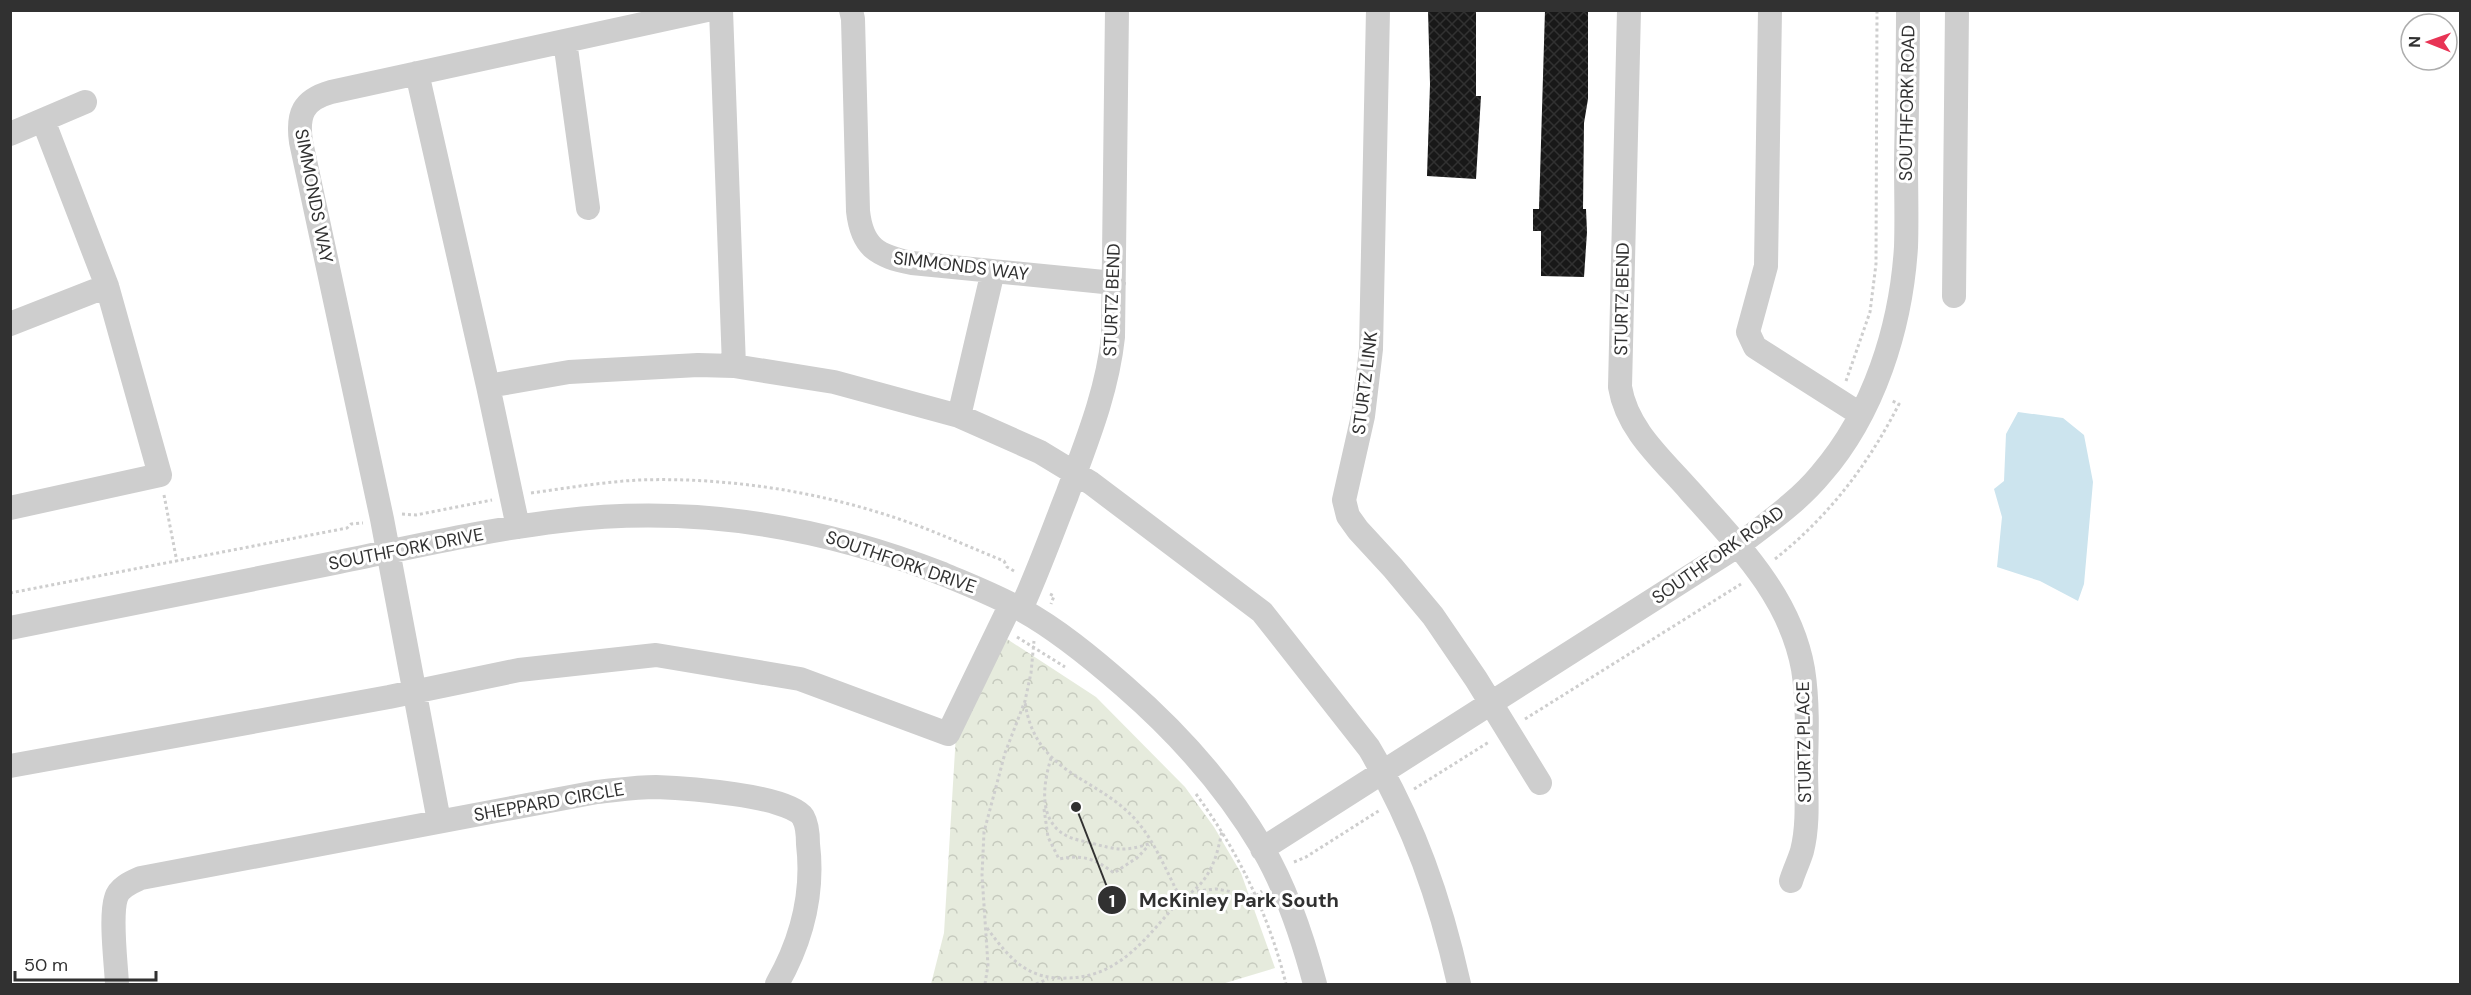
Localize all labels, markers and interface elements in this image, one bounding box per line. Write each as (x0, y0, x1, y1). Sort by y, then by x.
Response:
north arrow (2399, 12, 2459, 72)
street label: SOUTHFORK ROAD (1894, 25, 1920, 181)
text: N (2404, 36, 2425, 48)
street label: SIMMONDS WAY (289, 127, 339, 266)
street label: STURTZ BEND (1609, 242, 1635, 356)
street label: STURTZ BEND (1098, 243, 1126, 357)
street label: SIMMONDS WAY (892, 246, 1031, 286)
street label: STURTZ LINK (1347, 329, 1383, 436)
street label: SOUTHFORK ROAD (1647, 500, 1789, 610)
street label: SOUTHFORK DRIVE (326, 522, 486, 576)
street label: SOUTHFORK DRIVE (823, 525, 979, 599)
street label: STURTZ PLACE (1791, 681, 1817, 803)
street label: SHEPPARD CIRCLE (472, 777, 626, 827)
callout: McKinley Park South (1097, 881, 1351, 919)
text: McKinley Park South (1139, 887, 1339, 913)
text: 1 (1109, 889, 1115, 913)
scale bar (15, 944, 156, 982)
text: 50 m (24, 953, 68, 977)

